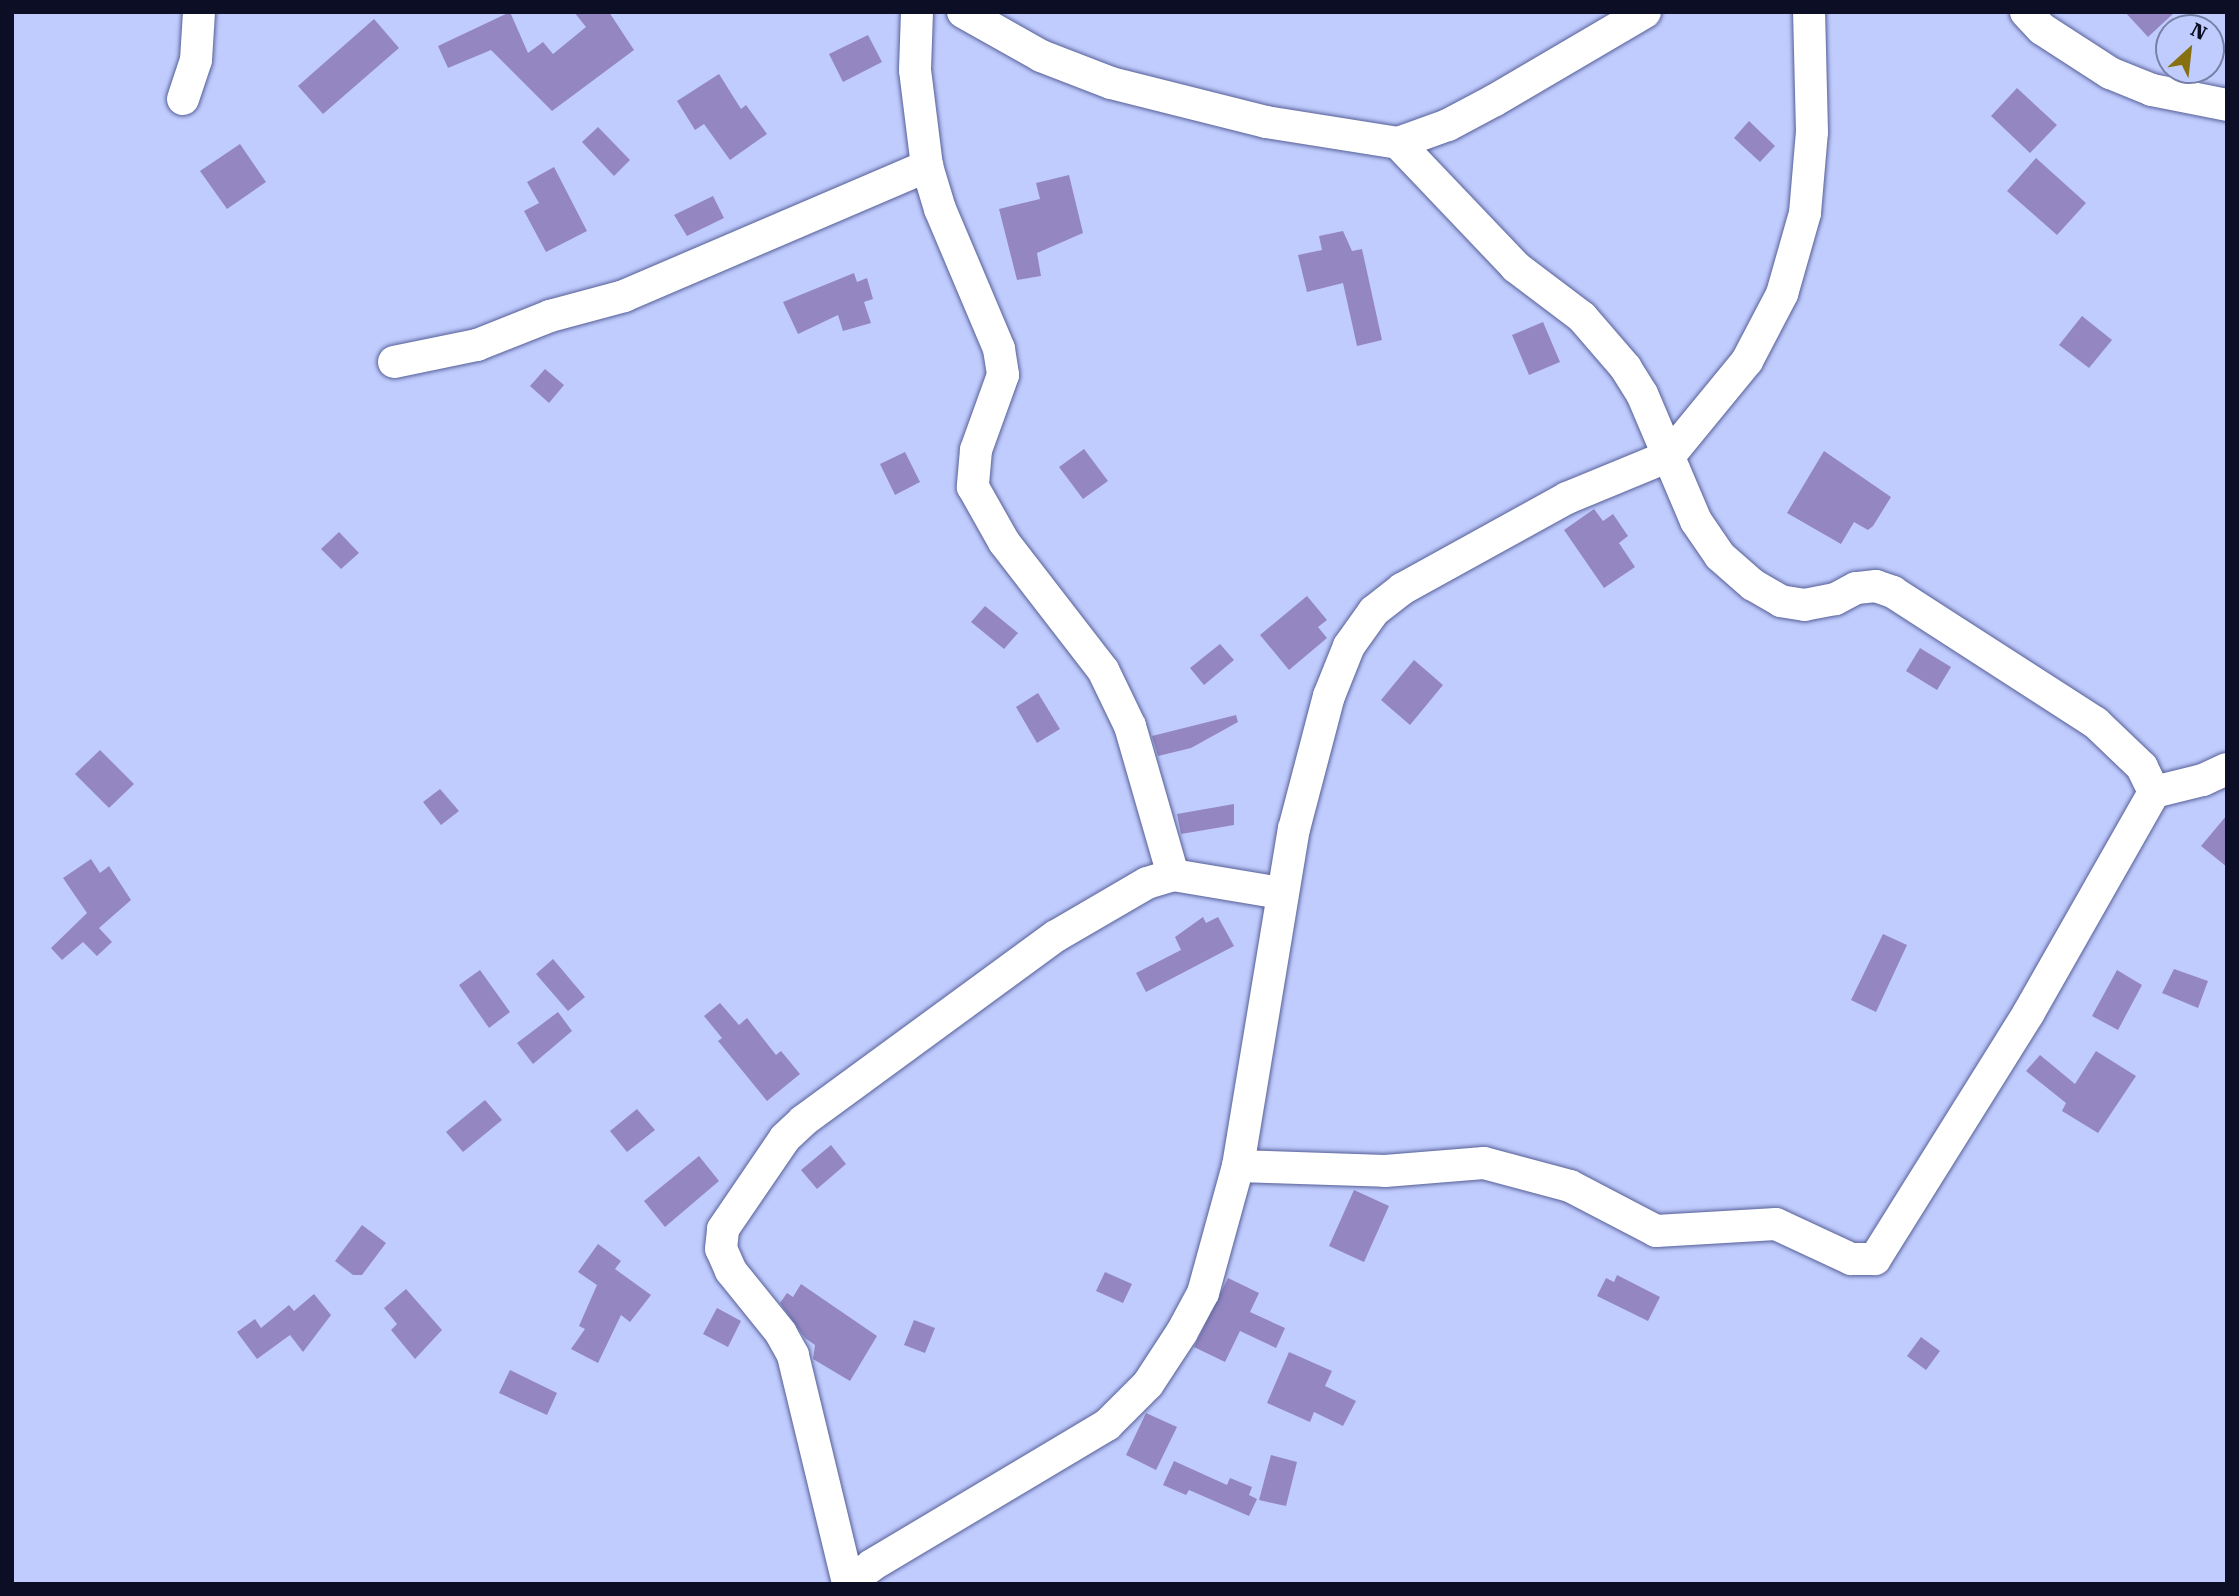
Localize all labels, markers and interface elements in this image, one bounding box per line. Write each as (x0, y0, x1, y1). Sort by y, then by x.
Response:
north arrow (2155, 14, 2225, 84)
text: N (2187, 18, 2211, 45)

